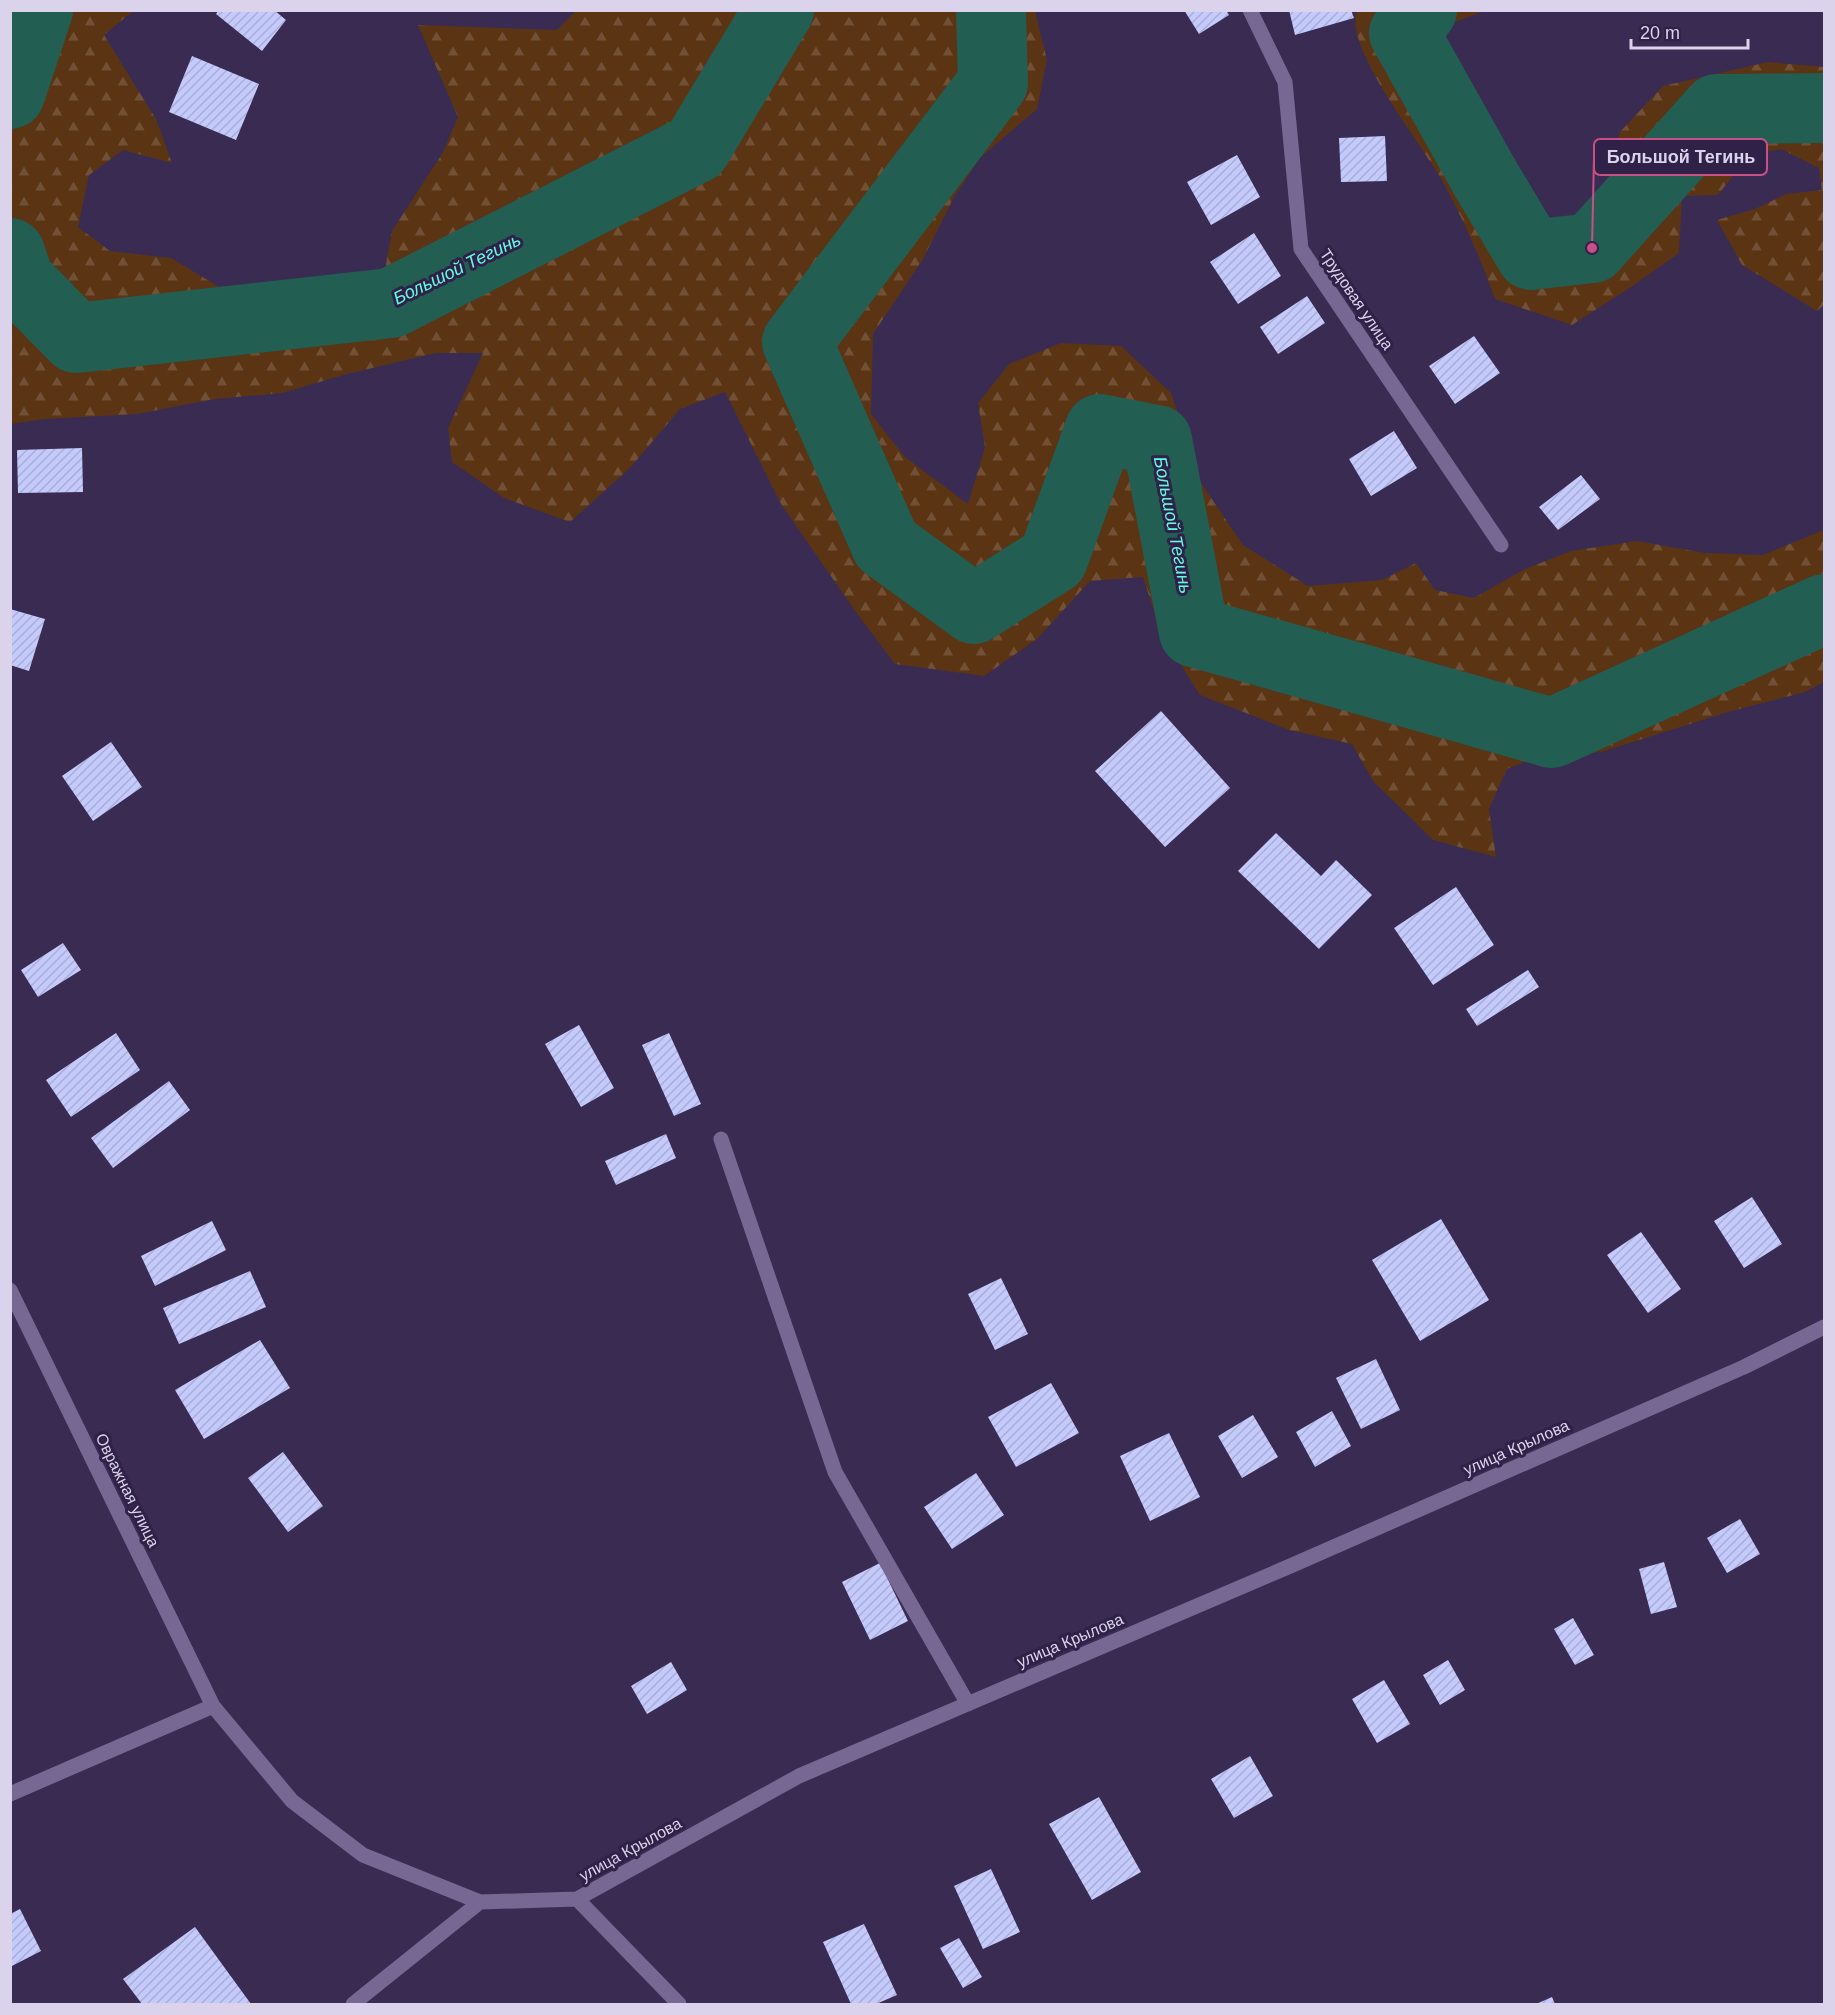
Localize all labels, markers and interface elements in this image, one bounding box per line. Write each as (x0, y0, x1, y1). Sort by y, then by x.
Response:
scale bar (1631, 12, 1748, 50)
text: 20 m (1640, 23, 1680, 43)
callout: Большой Тегинь (1594, 139, 1767, 175)
text: Большой Тегинь (1607, 147, 1755, 167)
water label: Большой Тегинь (390, 229, 524, 309)
street label: Трудовая улица (1317, 246, 1397, 353)
water label: Большой Тегинь (1150, 455, 1196, 595)
street label: улица Крылова (1461, 1417, 1572, 1478)
street label: Овражная улица (93, 1431, 162, 1550)
street label: улица Крылова (1015, 1610, 1126, 1671)
street label: улица Крылова (576, 1814, 684, 1884)

